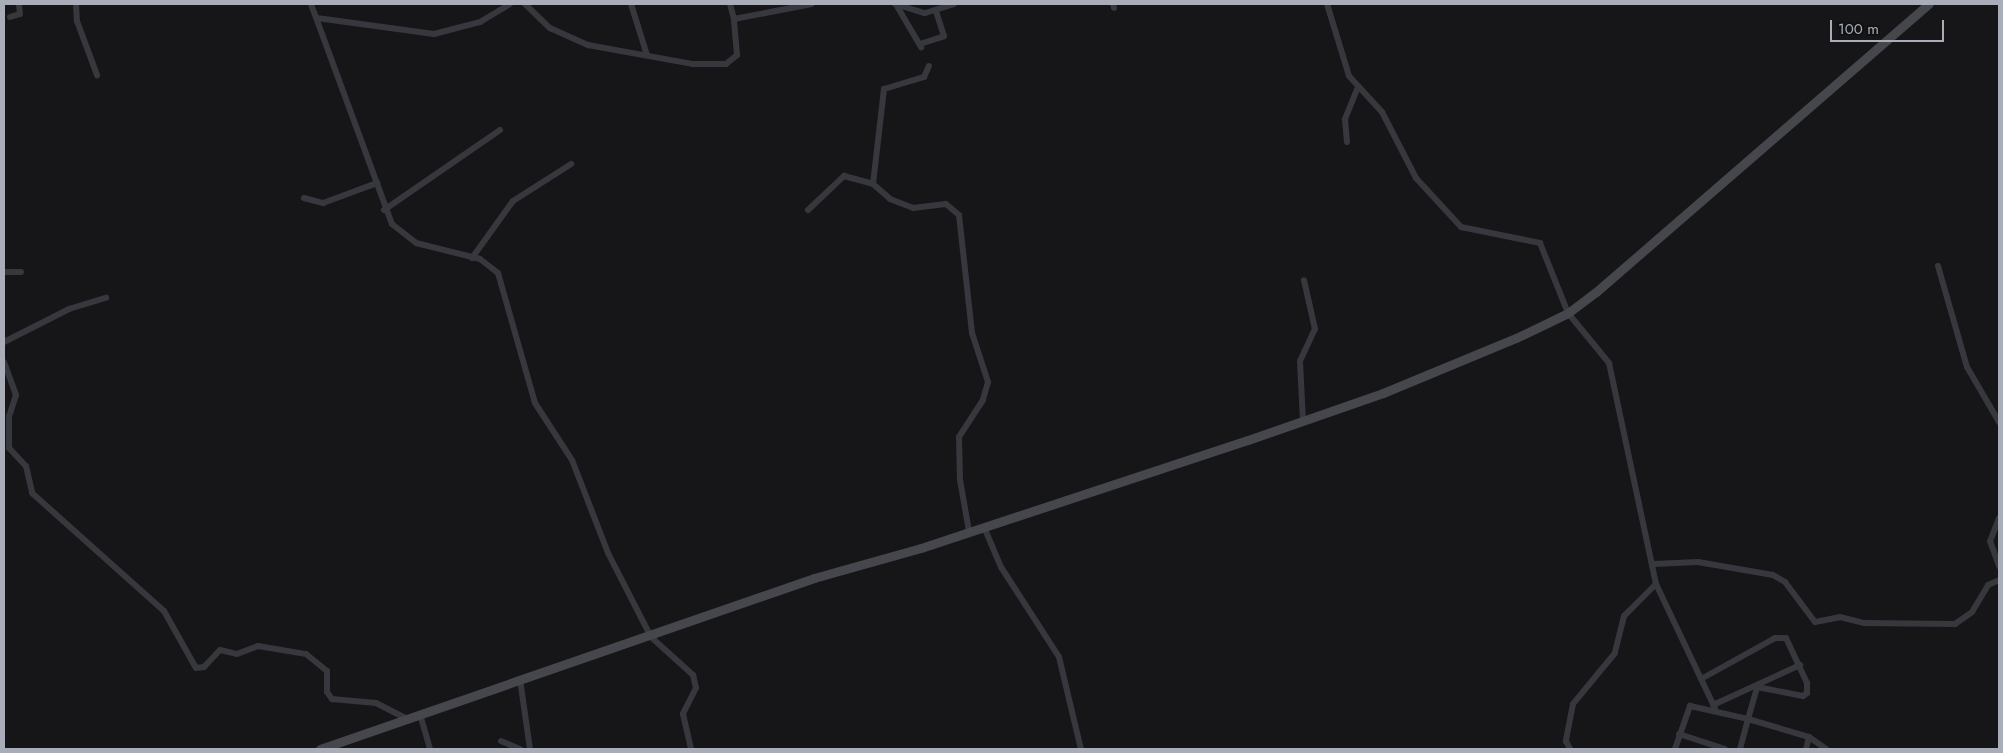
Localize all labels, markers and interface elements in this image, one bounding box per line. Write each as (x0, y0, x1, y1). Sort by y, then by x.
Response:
scale bar (1833, 10, 1947, 42)
text: 100 m (1838, 18, 1879, 40)

